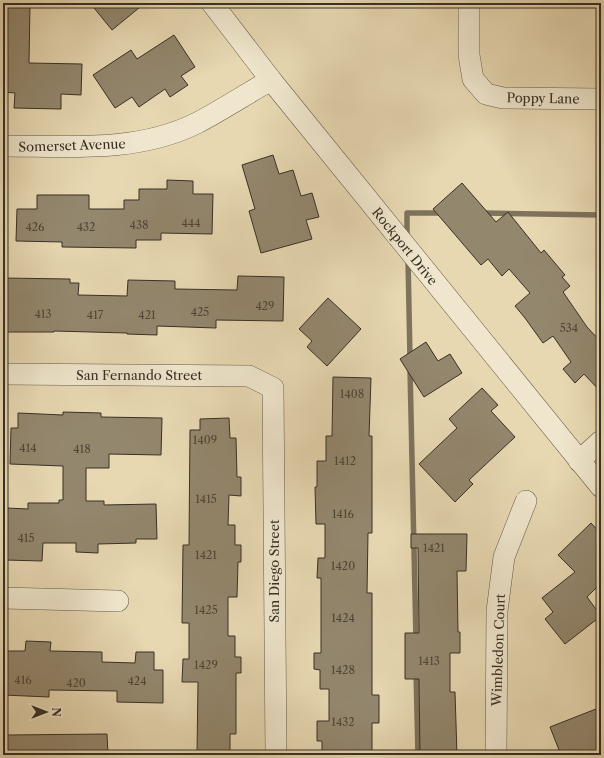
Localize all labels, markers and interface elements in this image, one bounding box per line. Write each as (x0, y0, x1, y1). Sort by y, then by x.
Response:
street label: Poppy Lane (506, 89, 580, 107)
street label: Somerset Avenue (18, 135, 126, 155)
street label: Rockport Drive (369, 204, 441, 288)
house number: 444 (181, 216, 201, 230)
house number: 438 (130, 218, 148, 232)
house number: 426 (25, 220, 45, 234)
house number: 432 (77, 220, 95, 234)
house number: 429 (255, 299, 275, 313)
house number: 425 (191, 305, 209, 319)
house number: 413 (34, 307, 52, 321)
house number: 417 (87, 308, 104, 322)
house number: 421 (138, 308, 156, 322)
house number: 534 (560, 321, 578, 335)
street label: San Fernando Street (76, 367, 202, 383)
house number: 1408 (340, 387, 364, 401)
house number: 1409 (193, 433, 217, 447)
house number: 414 (19, 441, 37, 455)
house number: 418 (73, 442, 91, 456)
house number: 1412 (334, 454, 356, 468)
house number: 1415 (195, 492, 217, 506)
house number: 1416 (332, 507, 355, 521)
street label: San Diego Street (266, 519, 282, 623)
house number: 415 (18, 531, 34, 545)
house number: 1421 (423, 541, 445, 555)
house number: 1421 (195, 548, 217, 562)
house number: 1420 (331, 559, 355, 573)
street label: Wimbledon Court (488, 593, 508, 708)
house number: 1425 (194, 603, 218, 617)
house number: 1424 (331, 611, 355, 625)
house number: 1413 (418, 654, 440, 668)
house number: 1429 (194, 658, 218, 672)
house number: 1428 (331, 663, 355, 677)
house number: 416 (14, 673, 32, 687)
house number: 424 (127, 674, 147, 688)
house number: 420 (66, 676, 86, 690)
north arrow (26, 692, 66, 732)
text: N (49, 707, 63, 717)
house number: 1432 (331, 715, 355, 729)

